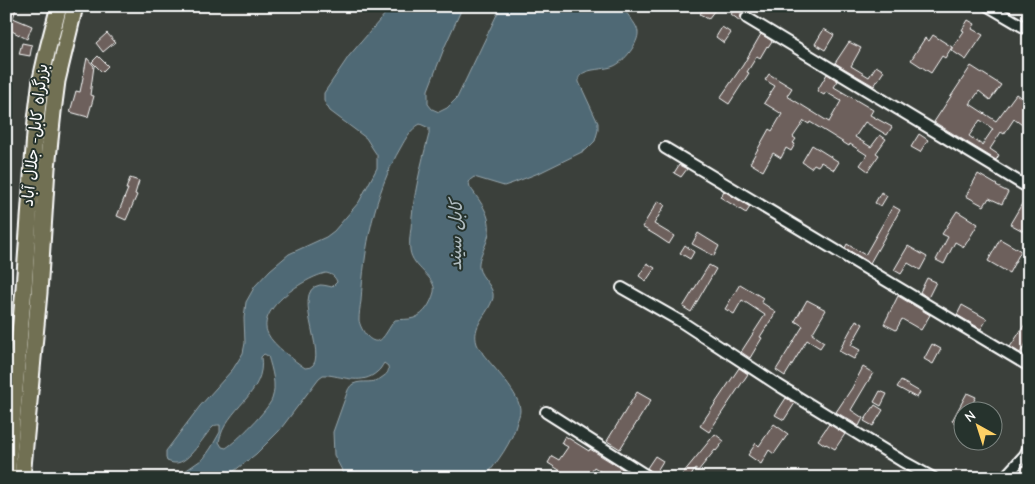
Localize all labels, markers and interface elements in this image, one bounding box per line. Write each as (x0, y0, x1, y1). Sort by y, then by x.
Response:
street label: بزرگراه کابل- جلال آباد (18, 63, 51, 207)
water label: کابل سيند (445, 196, 467, 271)
north arrow (952, 402, 1002, 452)
text: N (961, 407, 979, 426)

